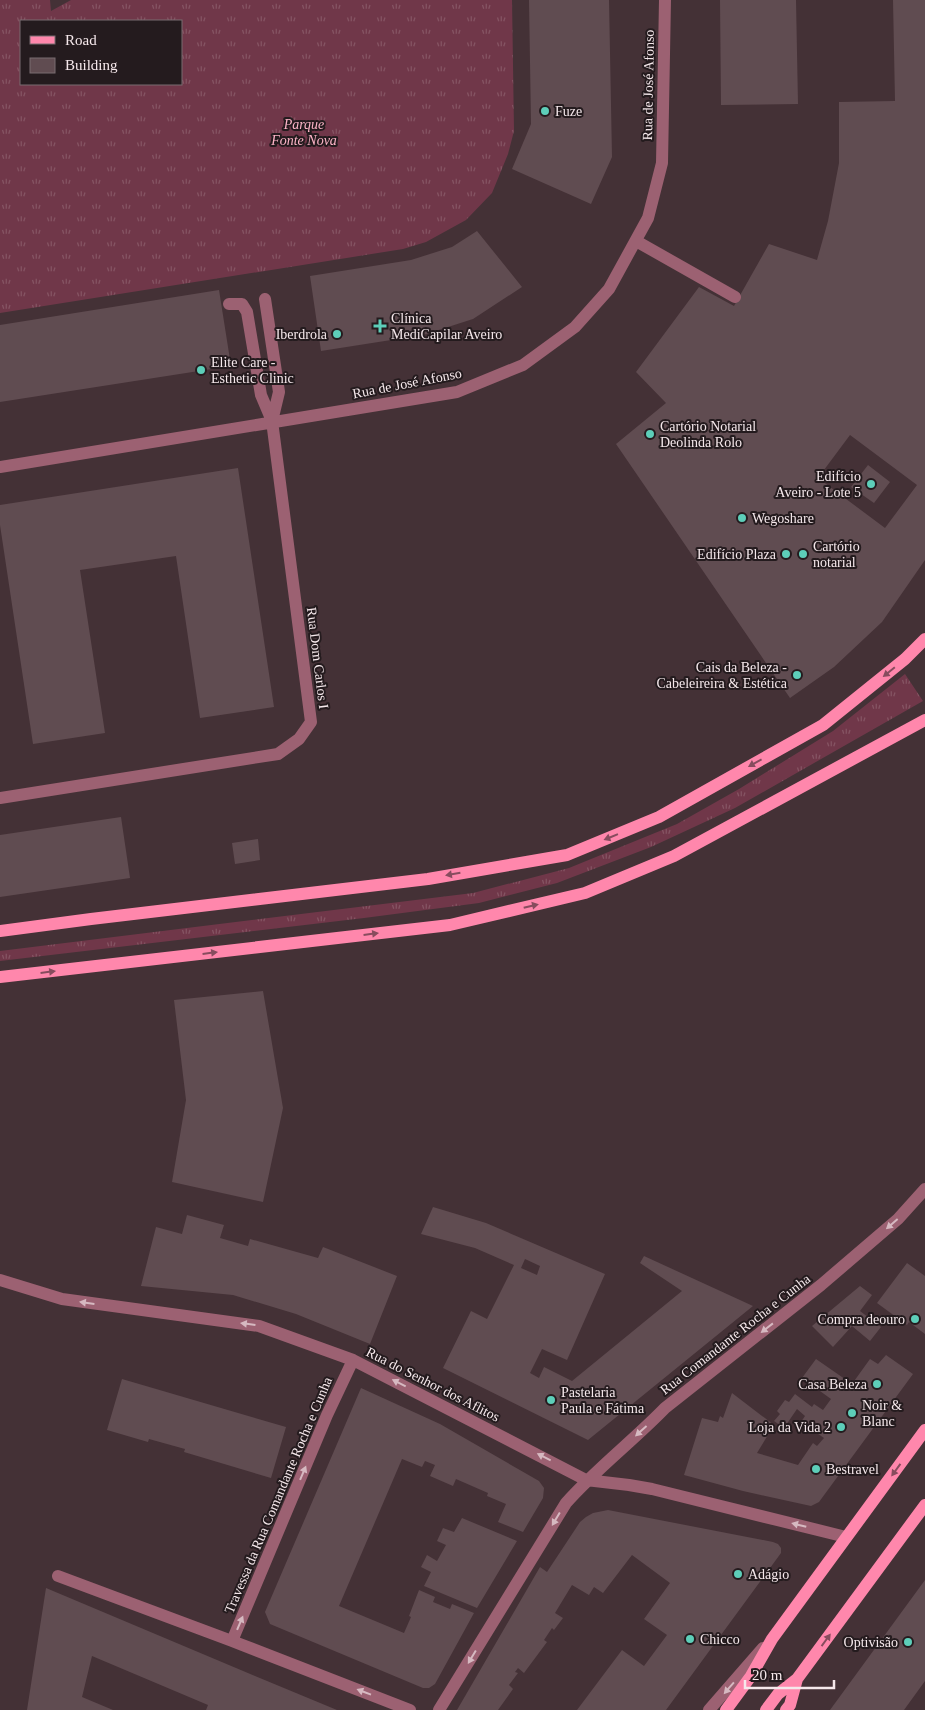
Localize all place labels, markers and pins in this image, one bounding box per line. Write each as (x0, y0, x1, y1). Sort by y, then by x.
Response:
place label: Fuze (555, 104, 582, 119)
marker: Fuze (539, 105, 551, 117)
place label: Clínica MediCapilar Aveiro (391, 311, 502, 342)
marker: Clínica MediCapilar Aveiro (373, 319, 387, 333)
place label: Iberdrola (276, 327, 328, 342)
marker: Iberdrola (331, 328, 343, 340)
place label: Elite Care - Esthetic Clinic (211, 355, 294, 386)
marker: Elite Care - Esthetic Clinic (195, 364, 207, 376)
place label: Cartório Notarial Deolinda Rolo (660, 419, 756, 450)
marker: Cartório Notarial Deolinda Rolo (644, 428, 656, 440)
place label: Edifício Aveiro - Lote 5 (775, 469, 861, 500)
marker: Edifício Aveiro - Lote 5 (865, 478, 877, 490)
place label: Wegoshare (752, 511, 814, 526)
marker: Wegoshare (736, 512, 748, 524)
place label: Cartório notarial (813, 539, 860, 570)
place label: Edifício Plaza (697, 547, 777, 562)
marker: Edifício Plaza (780, 548, 792, 560)
marker: Cartório notarial (797, 548, 809, 560)
place label: Cais da Beleza - Cabeleireira & Estética (656, 660, 788, 691)
marker: Cais da Beleza - Cabeleireira & Estética (791, 669, 803, 681)
place label: Compra deouro (818, 1312, 905, 1327)
marker: Compra deouro (909, 1313, 921, 1325)
place label: Casa Beleza (798, 1377, 868, 1392)
marker: Casa Beleza (871, 1378, 883, 1390)
place label: Pastelaria Paula e Fátima (561, 1385, 645, 1416)
marker: Pastelaria Paula e Fátima (545, 1394, 557, 1406)
place label: Noir & Blanc (862, 1398, 902, 1429)
marker: Noir & Blanc (846, 1407, 858, 1419)
place label: Loja da Vida 2 (749, 1420, 831, 1435)
marker: Loja da Vida 2 (835, 1421, 847, 1433)
place label: Bestravel (826, 1462, 879, 1477)
marker: Bestravel (810, 1463, 822, 1475)
place label: Adágio (748, 1567, 789, 1582)
marker: Adágio (732, 1568, 744, 1580)
place label: Chicco (700, 1632, 740, 1647)
marker: Chicco (684, 1633, 696, 1645)
place label: Optivisão (844, 1635, 898, 1650)
marker: Optivisão (902, 1636, 914, 1648)

